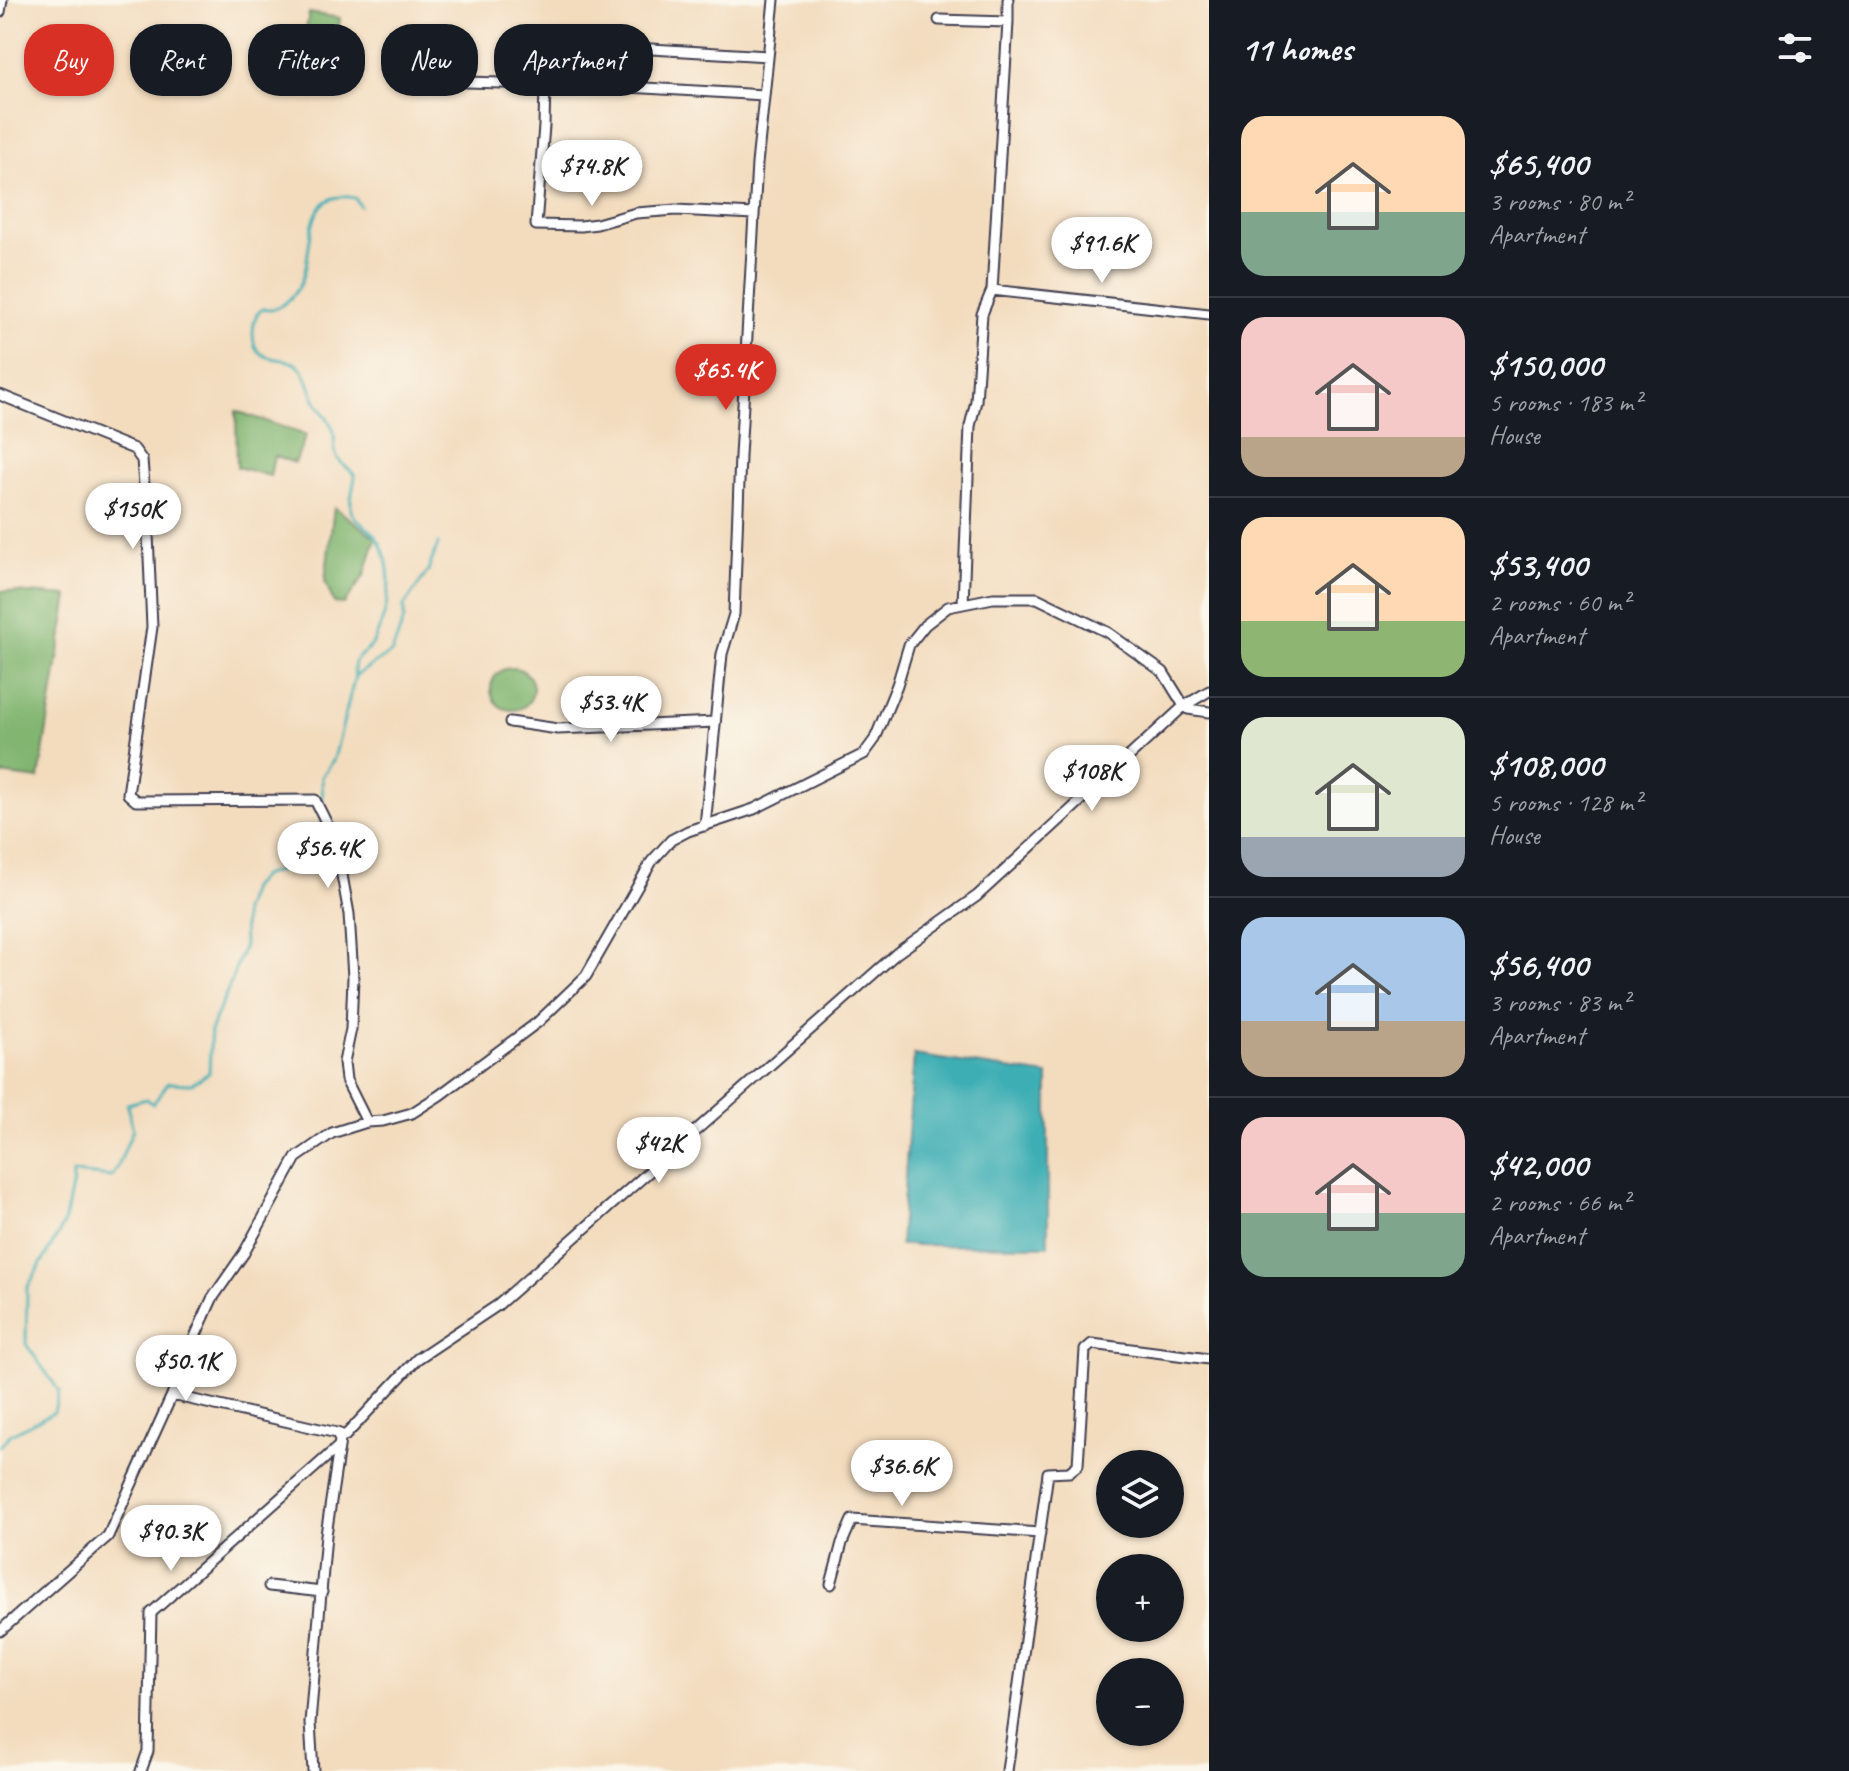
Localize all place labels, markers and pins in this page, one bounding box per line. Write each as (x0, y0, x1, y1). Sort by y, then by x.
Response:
pin: $74.8K (527, 140, 657, 208)
pin: $91.6K (1037, 217, 1167, 285)
pin: $65.4K (661, 344, 791, 412)
pin: $150K (77, 483, 189, 551)
pin: $53.4K (546, 676, 676, 744)
pin: $108K (1036, 745, 1148, 813)
pin: $56.4K (263, 822, 393, 890)
pin: $42K (612, 1117, 706, 1185)
pin: $50.1K (121, 1335, 251, 1403)
pin: $36.6K (837, 1440, 967, 1508)
pin: $90.3K (106, 1505, 236, 1573)

